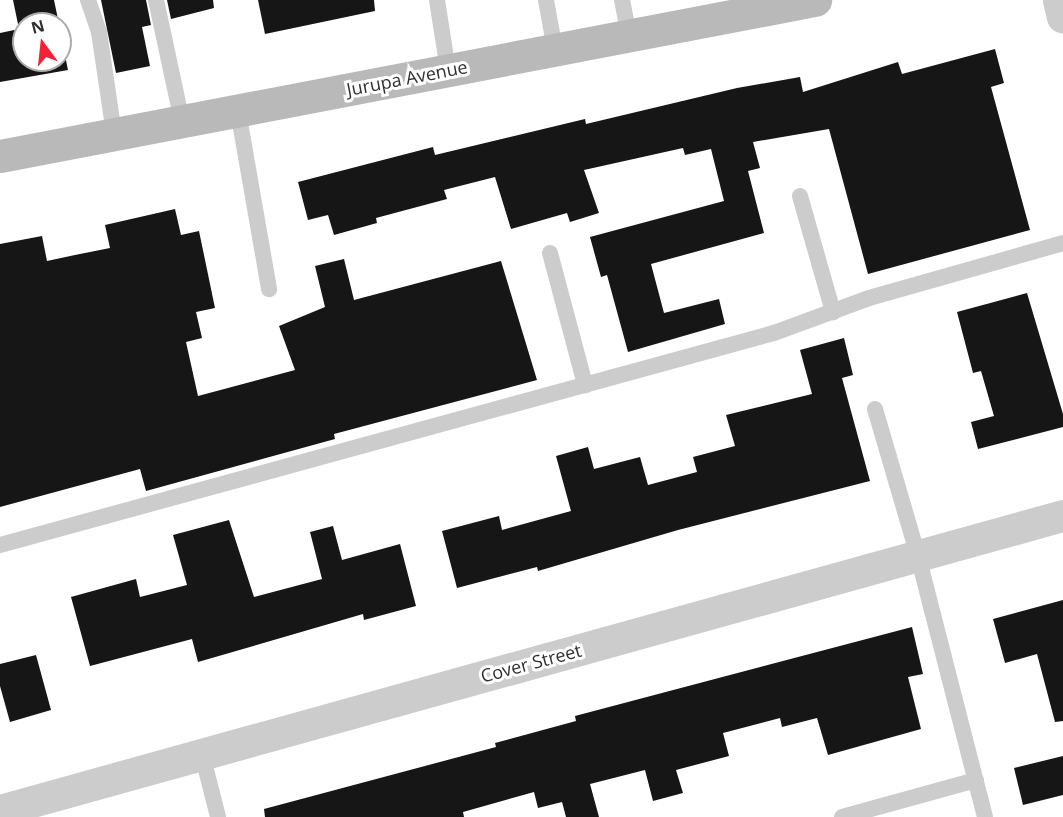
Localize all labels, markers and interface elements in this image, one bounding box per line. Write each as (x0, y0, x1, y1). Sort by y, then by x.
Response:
north arrow (12, 12, 72, 72)
text: N (29, 14, 47, 39)
street label: Jurupa Avenue (345, 56, 469, 100)
street label: Cover Street (478, 639, 584, 687)

